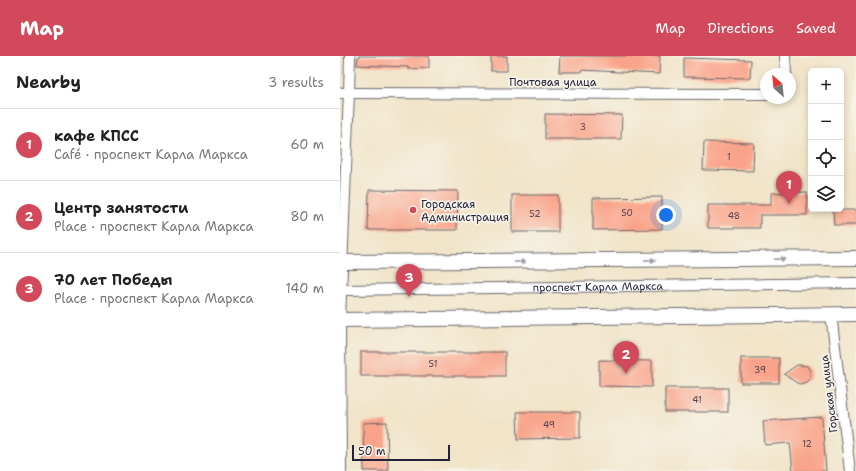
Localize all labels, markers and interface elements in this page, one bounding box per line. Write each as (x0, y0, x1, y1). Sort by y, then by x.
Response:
text: Map (20, 16, 64, 41)
text: Map (656, 19, 686, 37)
text: Directions (708, 19, 774, 37)
text: Saved (796, 19, 836, 37)
north arrow (760, 68, 796, 104)
map controls (808, 68, 844, 212)
button: + (808, 68, 844, 104)
text: Nearby (16, 71, 81, 93)
text: 3 results (268, 74, 324, 91)
street label: Почтовая улица (509, 75, 597, 90)
button: − (808, 104, 844, 140)
house number: 3 (580, 121, 586, 133)
text: кафе КПСС (54, 126, 139, 146)
text: 1 (26, 136, 32, 153)
text: 60 m (291, 136, 324, 153)
button: locate (808, 140, 844, 176)
text: Café · проспект Карла Маркса (54, 146, 248, 163)
house number: 1 (727, 151, 731, 163)
pin: 1 (776, 171, 802, 204)
button: layers (808, 176, 844, 212)
place label: Городская Администрация (421, 197, 509, 225)
text: Центр занятости (54, 198, 189, 218)
marker: Городская Администрация (408, 205, 418, 215)
your location (656, 205, 676, 225)
house number: 50 (621, 207, 633, 219)
text: 2 (24, 208, 34, 225)
text: 80 m (290, 208, 324, 225)
house number: 52 (529, 208, 541, 220)
house number: 48 (728, 210, 740, 222)
text: Place · проспект Карла Маркса (54, 218, 254, 235)
one-way arrow (774, 256, 787, 262)
one-way arrow (644, 257, 657, 263)
one-way arrow (514, 258, 526, 265)
pin: 3 (396, 264, 422, 297)
text: 70 лет Победы (54, 270, 172, 290)
street label: проспект Карла Маркса (533, 278, 663, 295)
text: 3 (24, 280, 34, 297)
text: 140 m (285, 280, 324, 297)
text: Place · проспект Карла Маркса (54, 290, 254, 307)
pin: 2 (613, 341, 639, 374)
street label: Горская улица (817, 354, 841, 434)
house number: 51 (429, 358, 437, 370)
house number: 39 (754, 364, 766, 376)
house number: 41 (692, 394, 702, 406)
house number: 49 (543, 419, 555, 431)
house number: 12 (802, 438, 812, 450)
scale bar (352, 443, 450, 462)
text: 50 m (358, 444, 386, 459)

